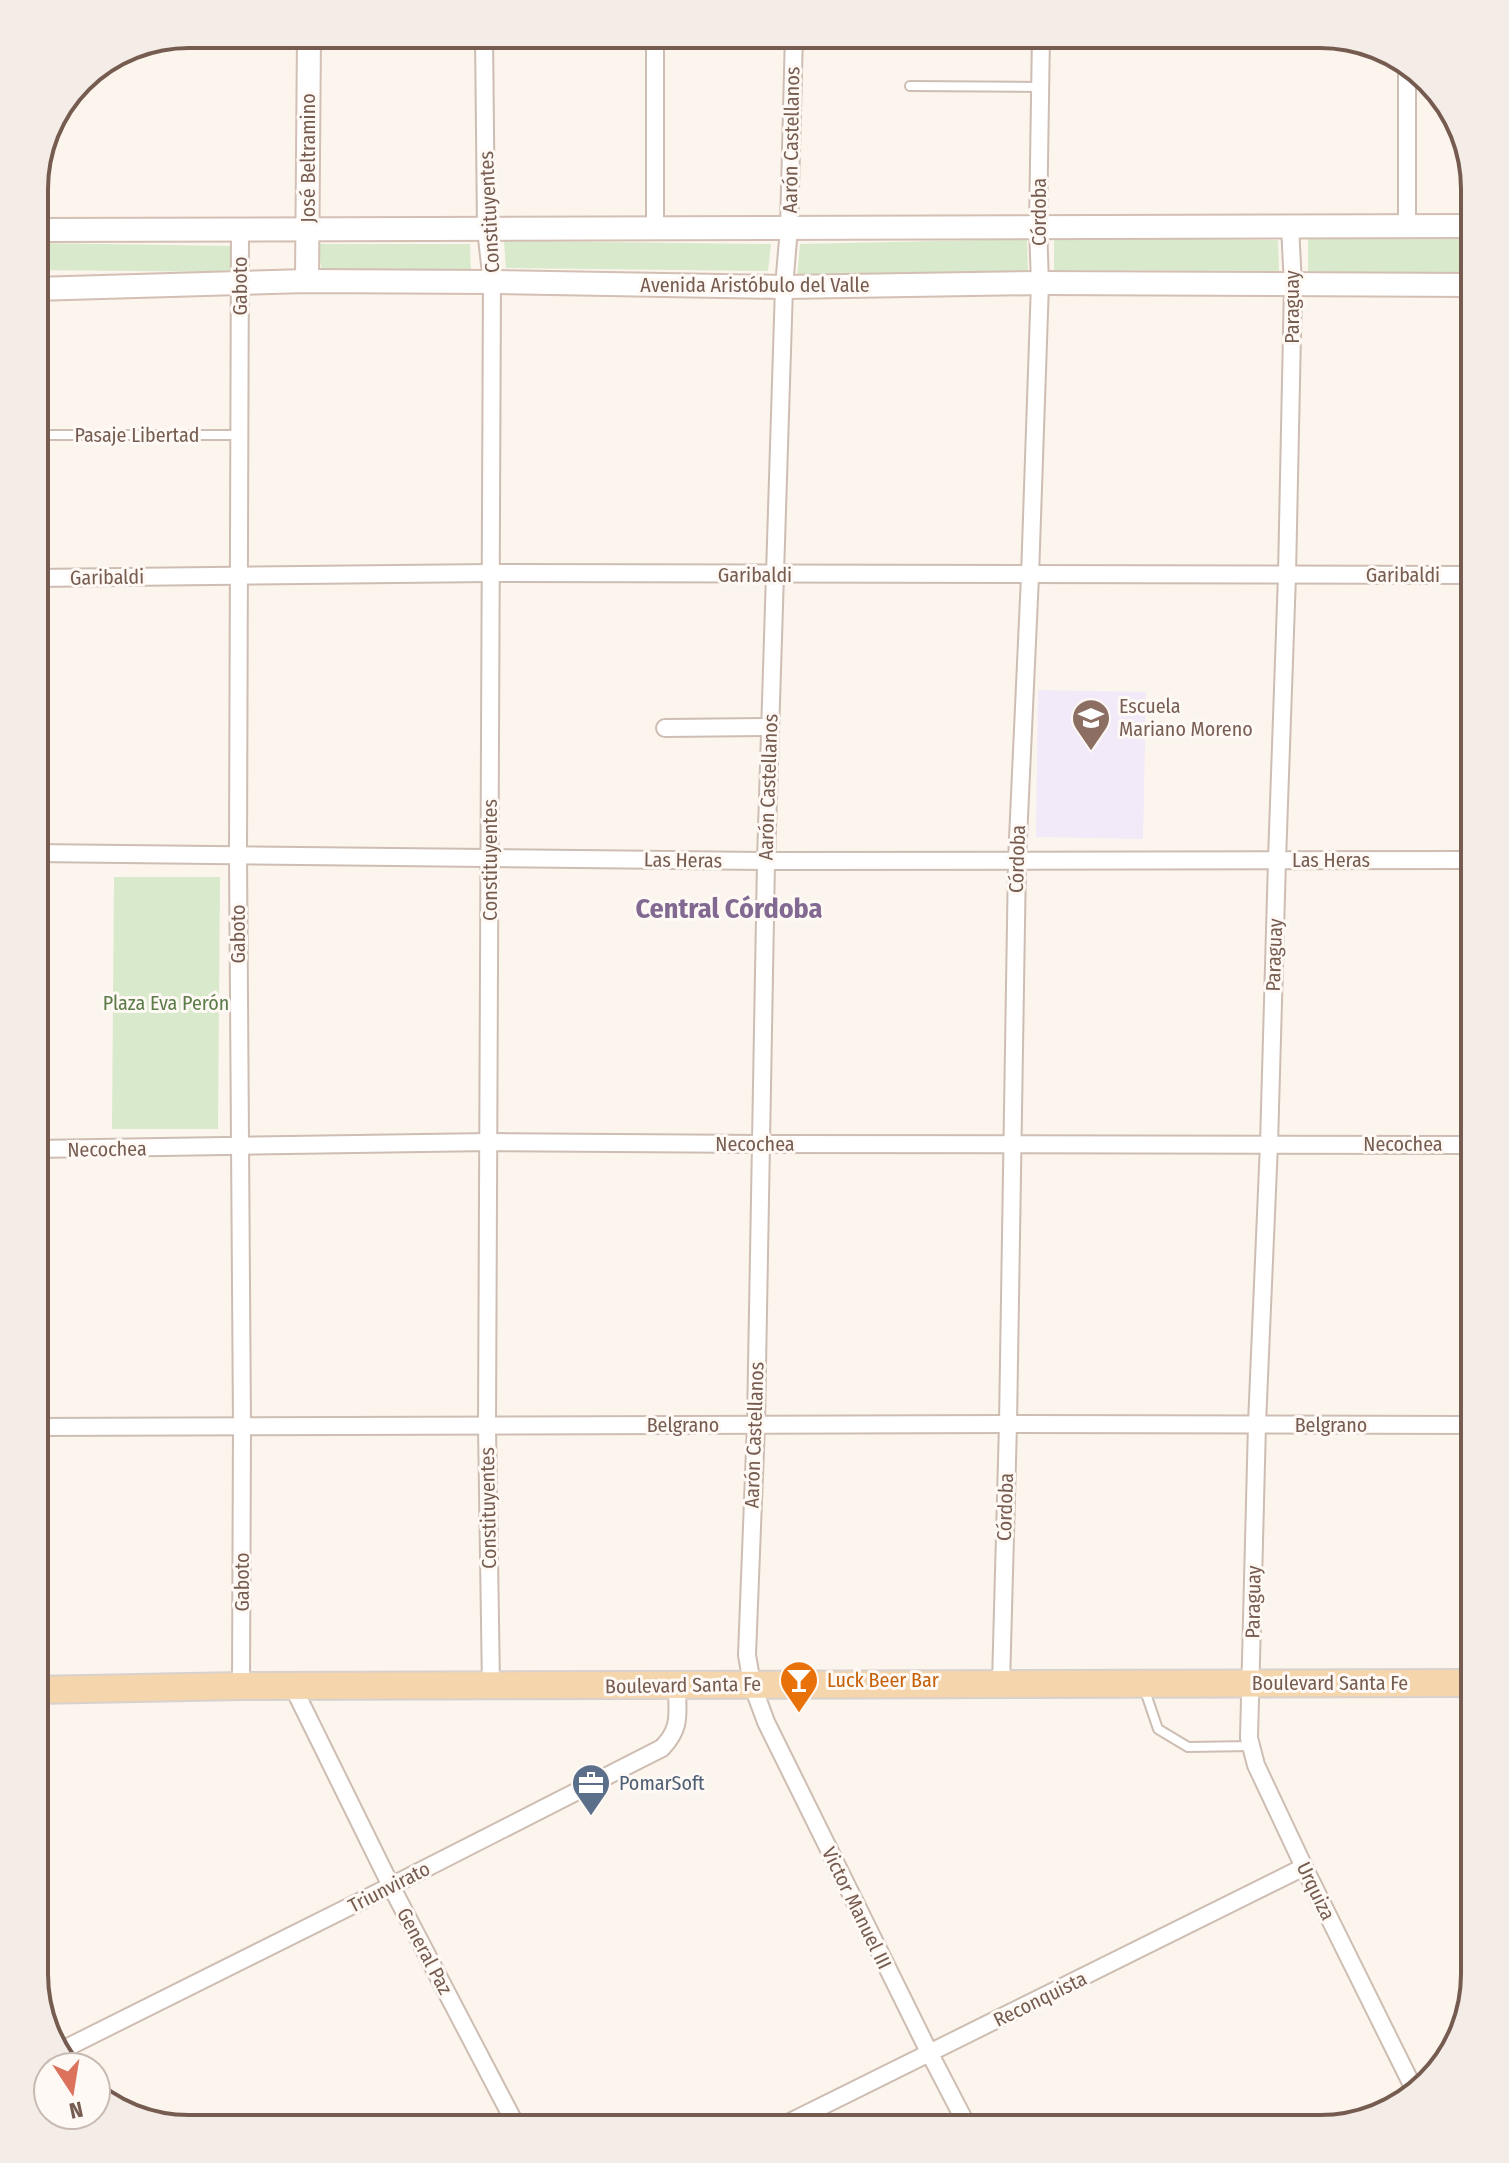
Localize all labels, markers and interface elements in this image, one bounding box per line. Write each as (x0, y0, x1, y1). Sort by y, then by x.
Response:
street label: Aarón Castellanos (778, 66, 804, 214)
street label: José Beltramino (296, 93, 320, 223)
street label: Constituyentes (474, 151, 504, 273)
street label: Córdoba (1027, 178, 1051, 246)
street label: Gaboto (228, 256, 252, 316)
street label: Paraguay (1280, 270, 1304, 344)
street label: Avenida Aristóbulo del Valle (640, 273, 870, 297)
street label: Pasaje Libertad (74, 423, 200, 447)
street label: Garibaldi (718, 563, 792, 587)
street label: Garibaldi (1366, 563, 1440, 587)
street label: Garibaldi (70, 564, 144, 590)
place label: Escuela Mariano Moreno (1119, 694, 1253, 741)
school or university icon: Escuela Mariano Moreno (1070, 697, 1112, 752)
street label: Aarón Castellanos (753, 713, 783, 861)
street label: Constituyentes (478, 799, 502, 921)
street label: Córdoba (1004, 825, 1030, 893)
street label: Las Heras (644, 847, 722, 873)
street label: Las Heras (1292, 848, 1370, 872)
district label: Central Córdoba (635, 892, 823, 925)
street label: Gaboto (226, 904, 250, 964)
street label: Paraguay (1261, 918, 1287, 992)
park label: Plaza Eva Perón (103, 991, 229, 1015)
street label: Necochea (715, 1132, 795, 1156)
street label: Necochea (1363, 1132, 1443, 1156)
street label: Necochea (67, 1136, 147, 1162)
street label: Aarón Castellanos (739, 1361, 769, 1509)
street label: Belgrano (647, 1413, 719, 1437)
street label: Belgrano (1295, 1413, 1367, 1437)
street label: Constituyentes (475, 1447, 501, 1569)
street label: Córdoba (992, 1473, 1018, 1541)
street label: Gaboto (230, 1552, 254, 1612)
street label: Paraguay (1240, 1565, 1266, 1639)
bar icon: Luck Beer Bar (778, 1659, 820, 1714)
place label: Luck Beer Bar (827, 1668, 939, 1692)
street label: Boulevard Santa Fe (1252, 1671, 1408, 1695)
street label: Boulevard Santa Fe (605, 1672, 761, 1698)
office icon: PomarSoft (570, 1762, 612, 1817)
place label: PomarSoft (619, 1771, 705, 1795)
street label: Victor Manuel III (817, 1843, 897, 1973)
street label: Triunvirato (344, 1856, 434, 1918)
street label: Urquiza (1292, 1858, 1340, 1924)
street label: General Paz (392, 1904, 458, 1999)
street label: Reconquista (989, 1966, 1091, 2032)
north arrow (32, 2051, 112, 2131)
text: N (67, 2095, 85, 2125)

